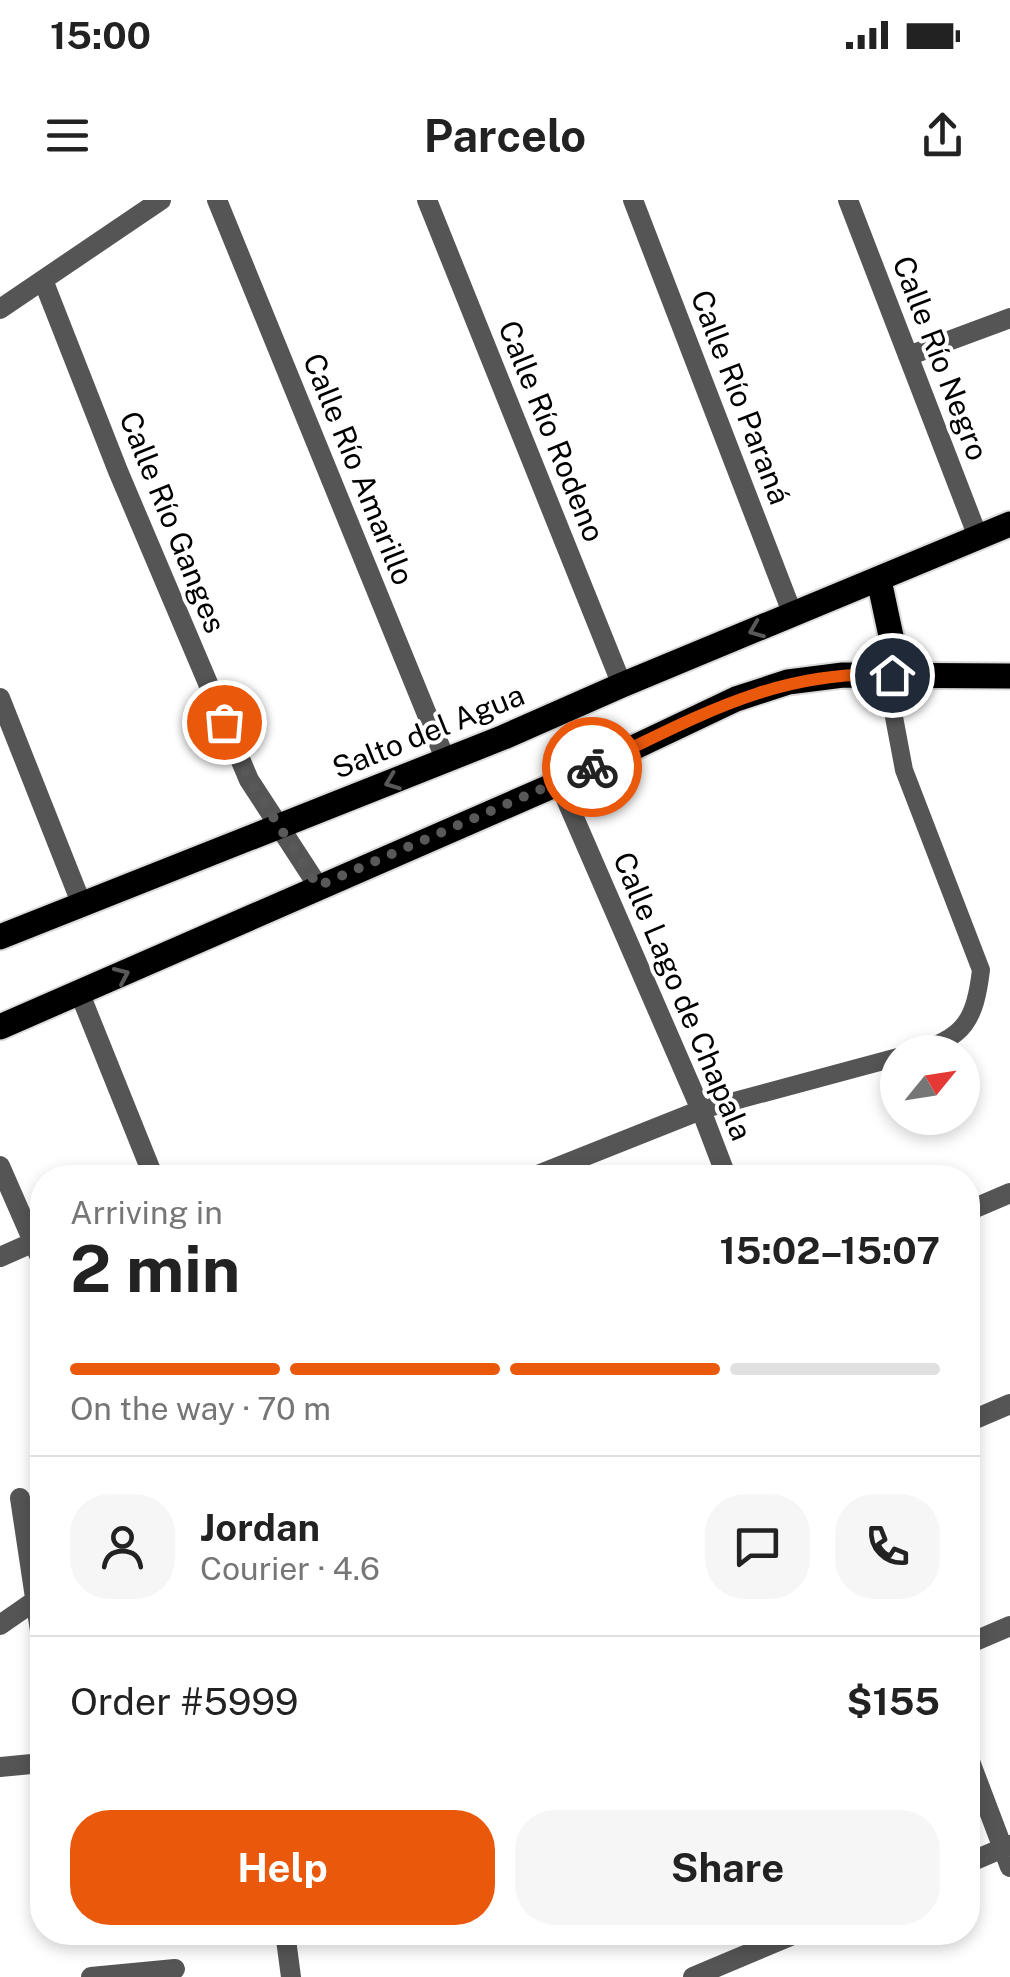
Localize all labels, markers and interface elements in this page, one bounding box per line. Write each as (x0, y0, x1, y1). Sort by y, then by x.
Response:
text: 15:00 (50, 13, 151, 58)
icon: menu (40, 108, 95, 163)
icon: share (915, 108, 970, 163)
text: Parcelo (424, 109, 586, 162)
street label: Calle Río Negro (886, 251, 996, 465)
street label: Calle Río Paraná (684, 285, 798, 509)
street label: Calle Río Rodeno (491, 315, 613, 547)
street label: Calle Río Amarillo (296, 348, 422, 590)
street label: Calle Río Ganges (112, 406, 234, 638)
one-way arrow (748, 618, 766, 638)
pin (850, 633, 935, 718)
icon: home (865, 648, 920, 703)
street label: Salto del Agua (327, 676, 529, 786)
pin (182, 680, 267, 765)
icon: bag (197, 695, 252, 750)
courier (542, 717, 642, 817)
icon: bike (565, 740, 620, 795)
one-way arrow (384, 770, 402, 790)
street label: Calle Lago de Chapala (606, 846, 760, 1146)
one-way arrow (112, 967, 130, 987)
north arrow (880, 1035, 980, 1135)
map controls (880, 1035, 980, 1135)
text: Arriving in (70, 1194, 223, 1231)
text: 15:02–15:07 (720, 1228, 940, 1273)
text: 2 min (70, 1230, 240, 1307)
text: On the way · 70 m (70, 1390, 331, 1427)
button: person (70, 1494, 175, 1599)
button: chat (705, 1494, 810, 1599)
button: phone (835, 1494, 940, 1599)
text: Jordan (200, 1505, 320, 1550)
text: Courier · 4.6 (200, 1550, 380, 1587)
text: Order #5999 (70, 1679, 298, 1724)
text: $155 (847, 1679, 940, 1724)
button: Help (70, 1810, 495, 1925)
button: Share (515, 1810, 940, 1925)

